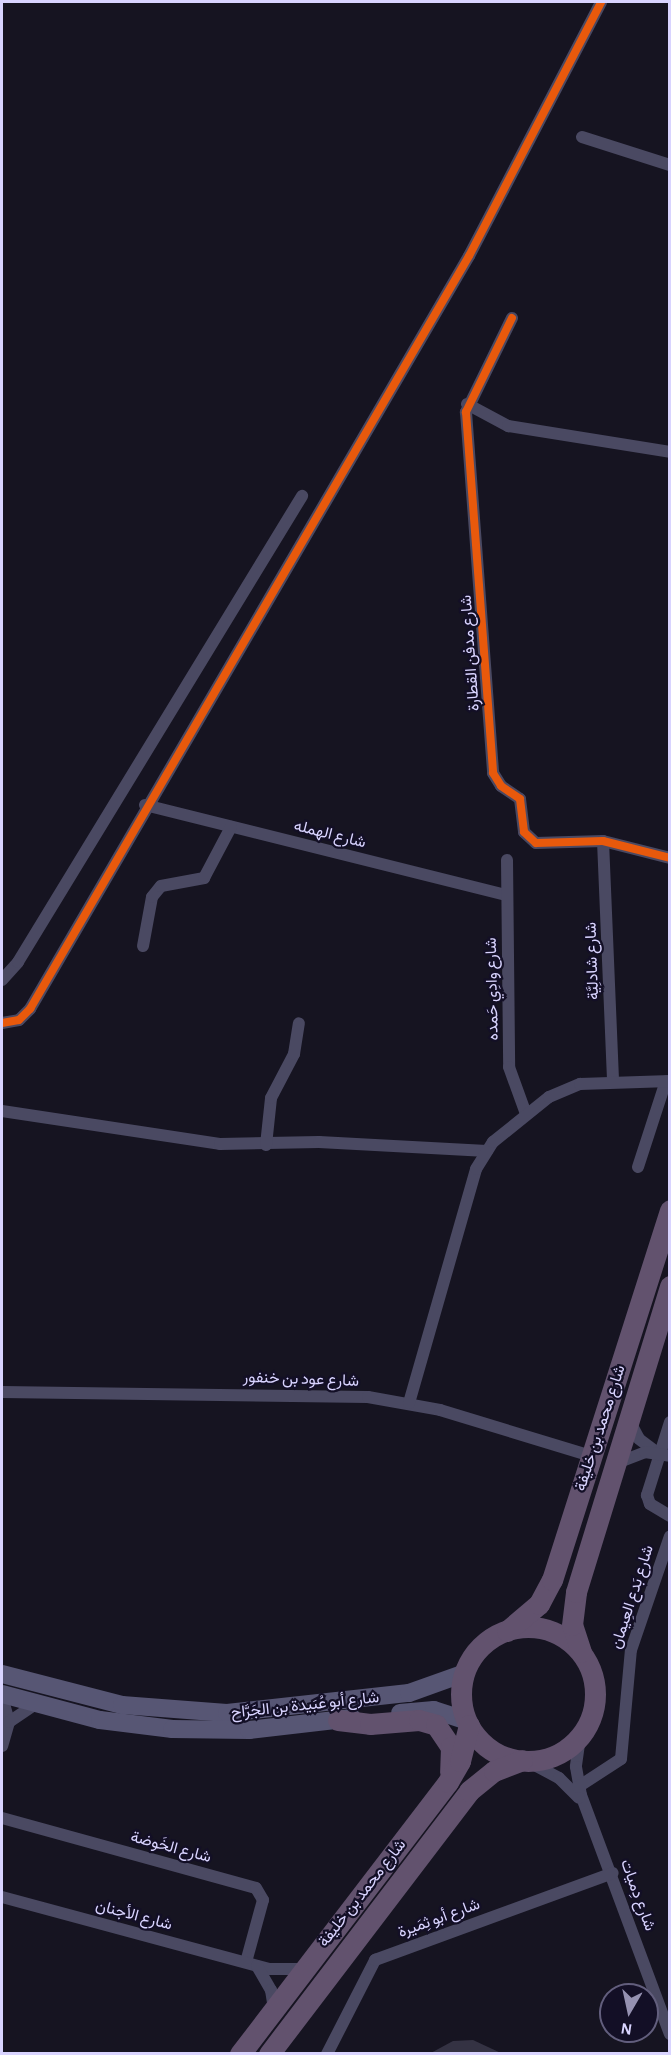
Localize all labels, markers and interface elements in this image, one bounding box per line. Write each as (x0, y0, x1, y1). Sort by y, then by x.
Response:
street label: شارع مدفن القطارة (456, 594, 484, 712)
street label: شارع الهمله (292, 816, 368, 852)
street label: شارع شادلِيَّة (581, 922, 603, 1000)
street label: شارع وادِي حَمده (482, 937, 502, 1041)
street label: شارع محمد بن خليفة (571, 1363, 629, 1493)
street label: شارع عود بن خنفور (243, 1367, 359, 1391)
street label: شارع بَدع العِيمان (606, 1543, 658, 1651)
street label: شارع أبو عُبَيدة بن الجَرَّاح (230, 1688, 380, 1722)
street label: شارع الخَوضة (129, 1827, 213, 1867)
street label: شارع محمد بن خليفة (314, 1835, 410, 1951)
street label: شارع دِميات (616, 1856, 660, 1934)
street label: شارع أبو ثِمَيرة (395, 1894, 483, 1942)
street label: شارع الأجنان (93, 1896, 175, 1934)
north arrow (599, 1983, 659, 2043)
text: N (620, 2020, 633, 2038)

